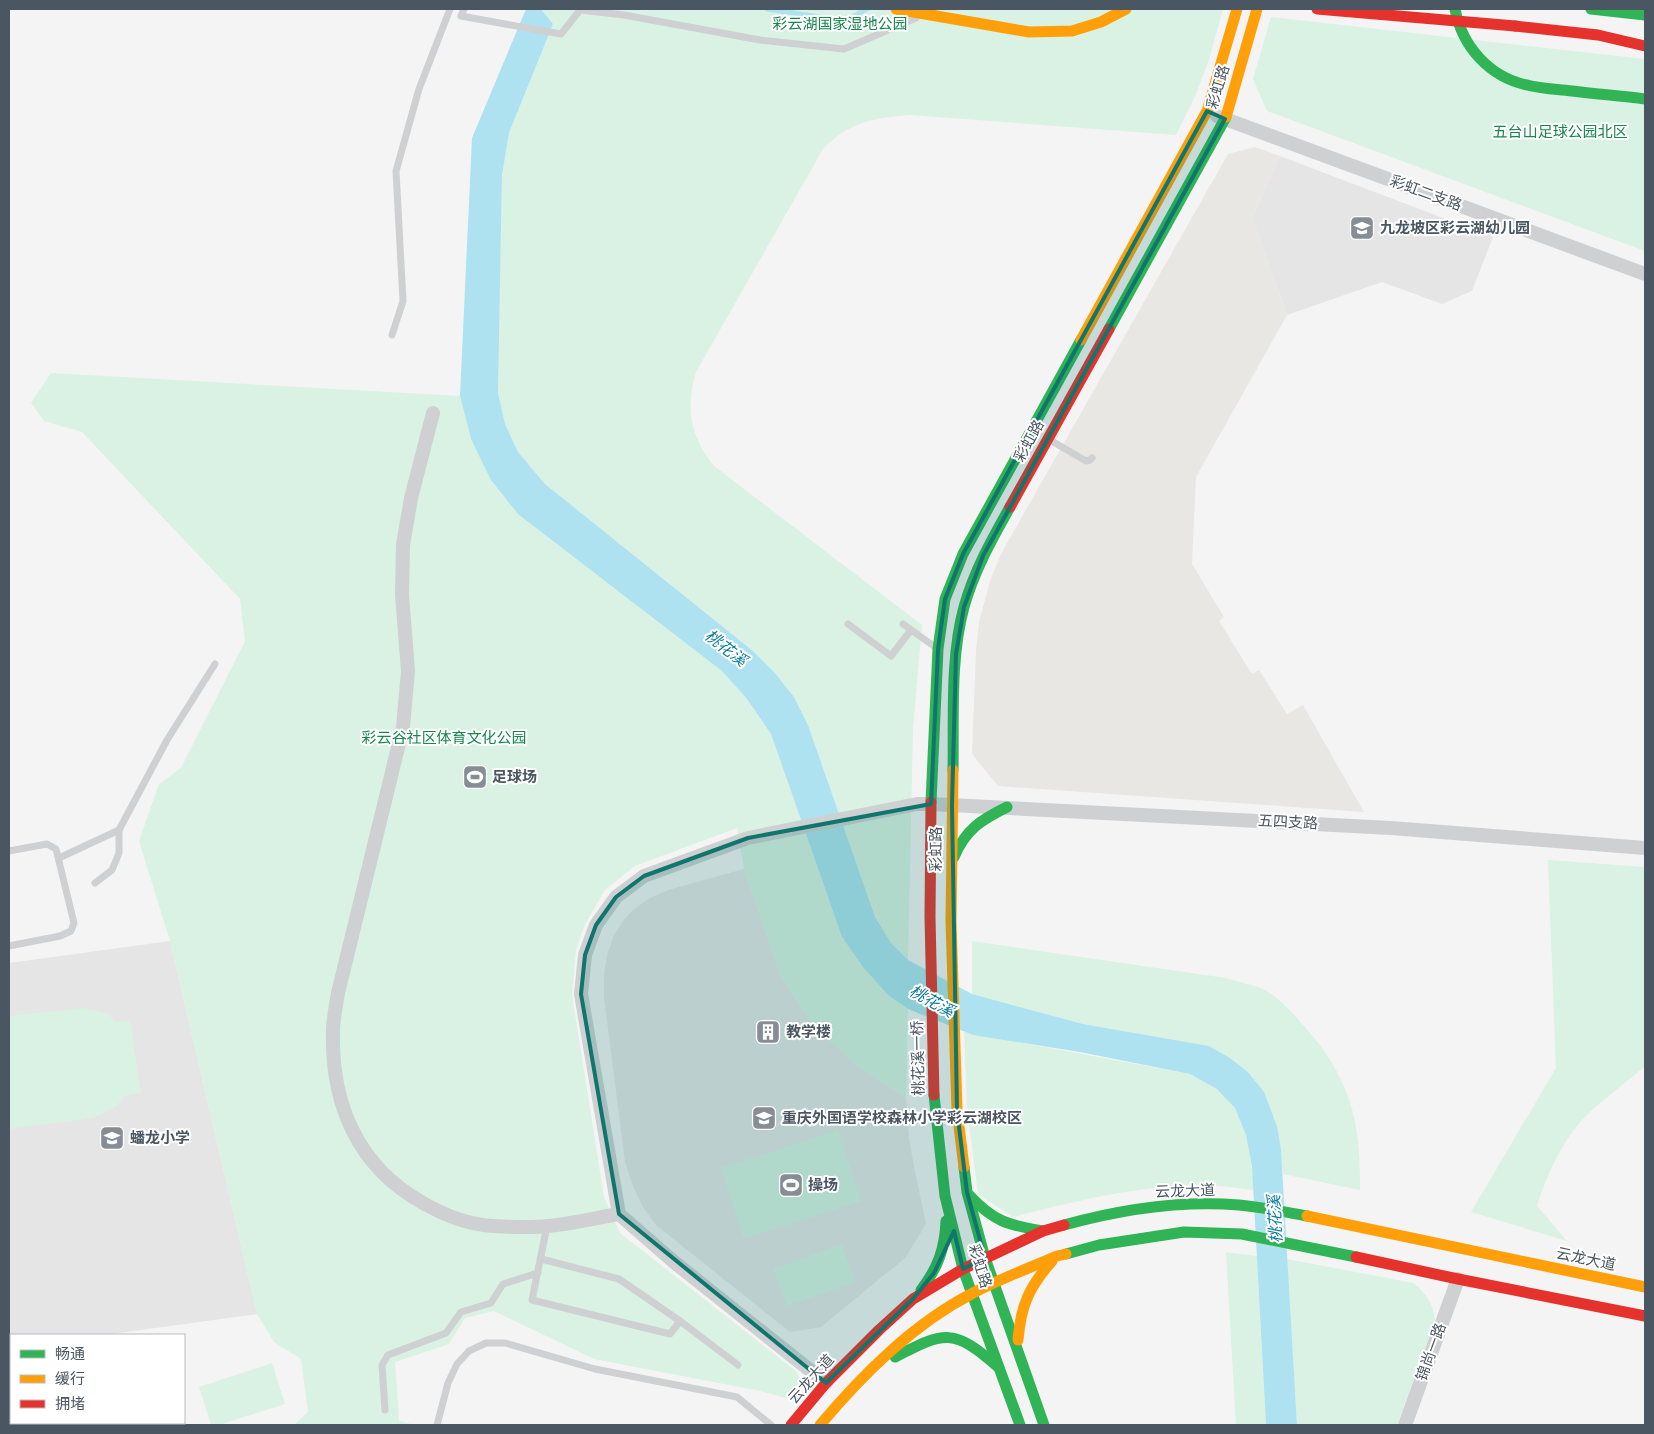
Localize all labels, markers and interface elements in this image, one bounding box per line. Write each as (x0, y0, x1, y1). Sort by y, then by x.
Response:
park label: 彩云湖国家湿地公园 (772, 13, 908, 35)
street label: 彩虹路 (1201, 62, 1235, 112)
park label: 五台山足球公园北区 (1492, 121, 1628, 143)
street label: 彩虹二支路 (1387, 170, 1465, 216)
school or university icon: 九龙坡区彩云湖幼儿园 (1349, 215, 1375, 241)
place label: 九龙坡区彩云湖幼儿园 (1380, 217, 1530, 239)
street label: 彩虹路 (1008, 416, 1050, 466)
water label: 桃花溪 (700, 624, 754, 673)
park label: 彩云谷社区体育文化公园 (361, 727, 527, 749)
sports icon: 足球场 (462, 764, 488, 790)
place label: 足球场 (492, 766, 537, 788)
street label: 五四支路 (1257, 809, 1319, 835)
street label: 彩虹路 (925, 826, 947, 872)
water label: 桃花溪 (905, 979, 960, 1024)
building icon: 教学楼 (755, 1019, 781, 1045)
street label: 桃花溪一桥 (906, 1020, 930, 1096)
place label: 教学楼 (786, 1021, 831, 1043)
school or university icon: 重庆外国语学校森林小学彩云湖校区 (751, 1105, 777, 1131)
place label: 重庆外国语学校森林小学彩云湖校区 (782, 1107, 1022, 1129)
school or university icon: 蟠龙小学 (99, 1125, 125, 1151)
place label: 蟠龙小学 (130, 1127, 190, 1149)
sports icon: 操场 (778, 1172, 804, 1198)
place label: 操场 (808, 1174, 838, 1196)
street label: 云龙大道 (1155, 1179, 1215, 1203)
water label: 桃花溪 (1262, 1192, 1288, 1244)
street label: 彩虹路 (963, 1241, 997, 1291)
street label: 云龙大道 (1554, 1242, 1618, 1276)
street label: 锦尚一路 (1410, 1320, 1452, 1384)
legend (10, 1334, 185, 1424)
text: 畅通 (55, 1343, 85, 1365)
street label: 云龙大道 (783, 1349, 839, 1409)
text: 缓行 (55, 1368, 85, 1390)
text: 拥堵 (55, 1393, 85, 1415)

